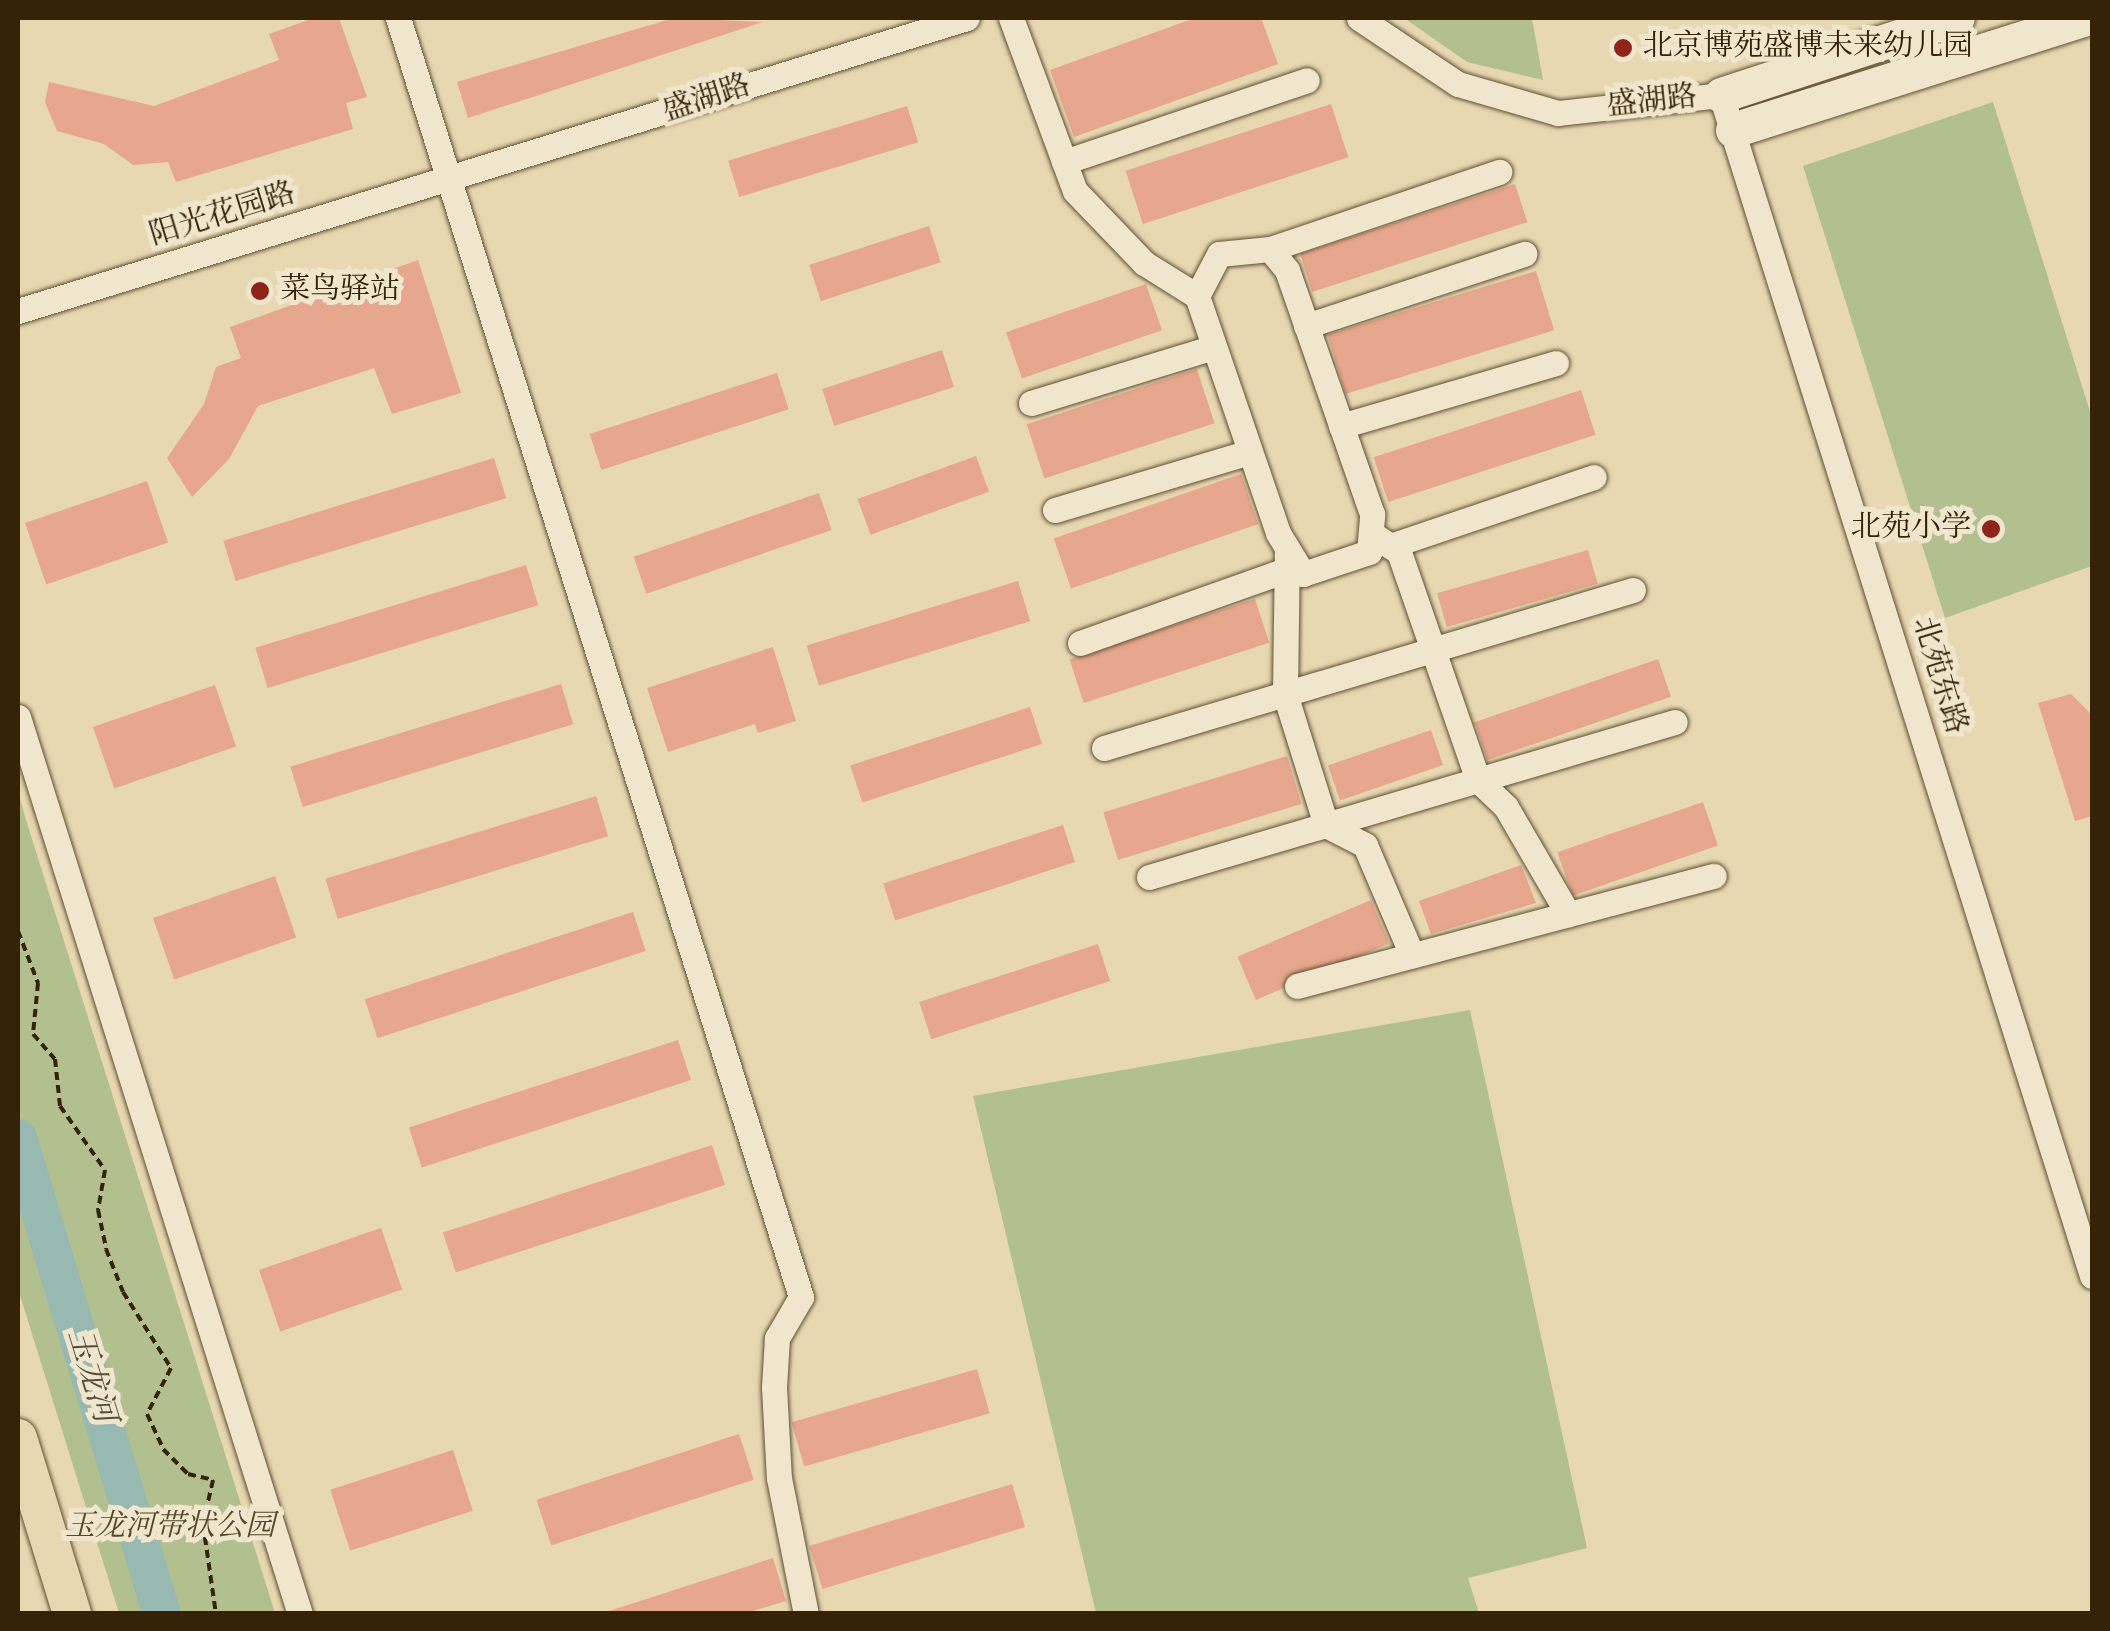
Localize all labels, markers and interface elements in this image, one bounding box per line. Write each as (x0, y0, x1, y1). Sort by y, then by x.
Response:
place label: 北京博苑盛博未来幼儿园 (1643, 30, 1973, 66)
marker: 北京博苑盛博未来幼儿园 (1612, 37, 1634, 59)
street label: 盛湖路 (659, 69, 755, 131)
street label: 盛湖路 (1605, 80, 1699, 126)
street label: 阳光花园路 (146, 177, 300, 255)
place label: 菜鸟驿站 (280, 273, 400, 309)
marker: 菜鸟驿站 (249, 280, 271, 302)
place label: 北苑小学 (1851, 511, 1971, 547)
marker: 北苑小学 (1980, 518, 2002, 540)
street label: 北苑东路 (1903, 613, 1973, 739)
water label: 玉龙河 (58, 1324, 122, 1428)
park label: 玉龙河带状公园 (65, 1510, 275, 1546)

